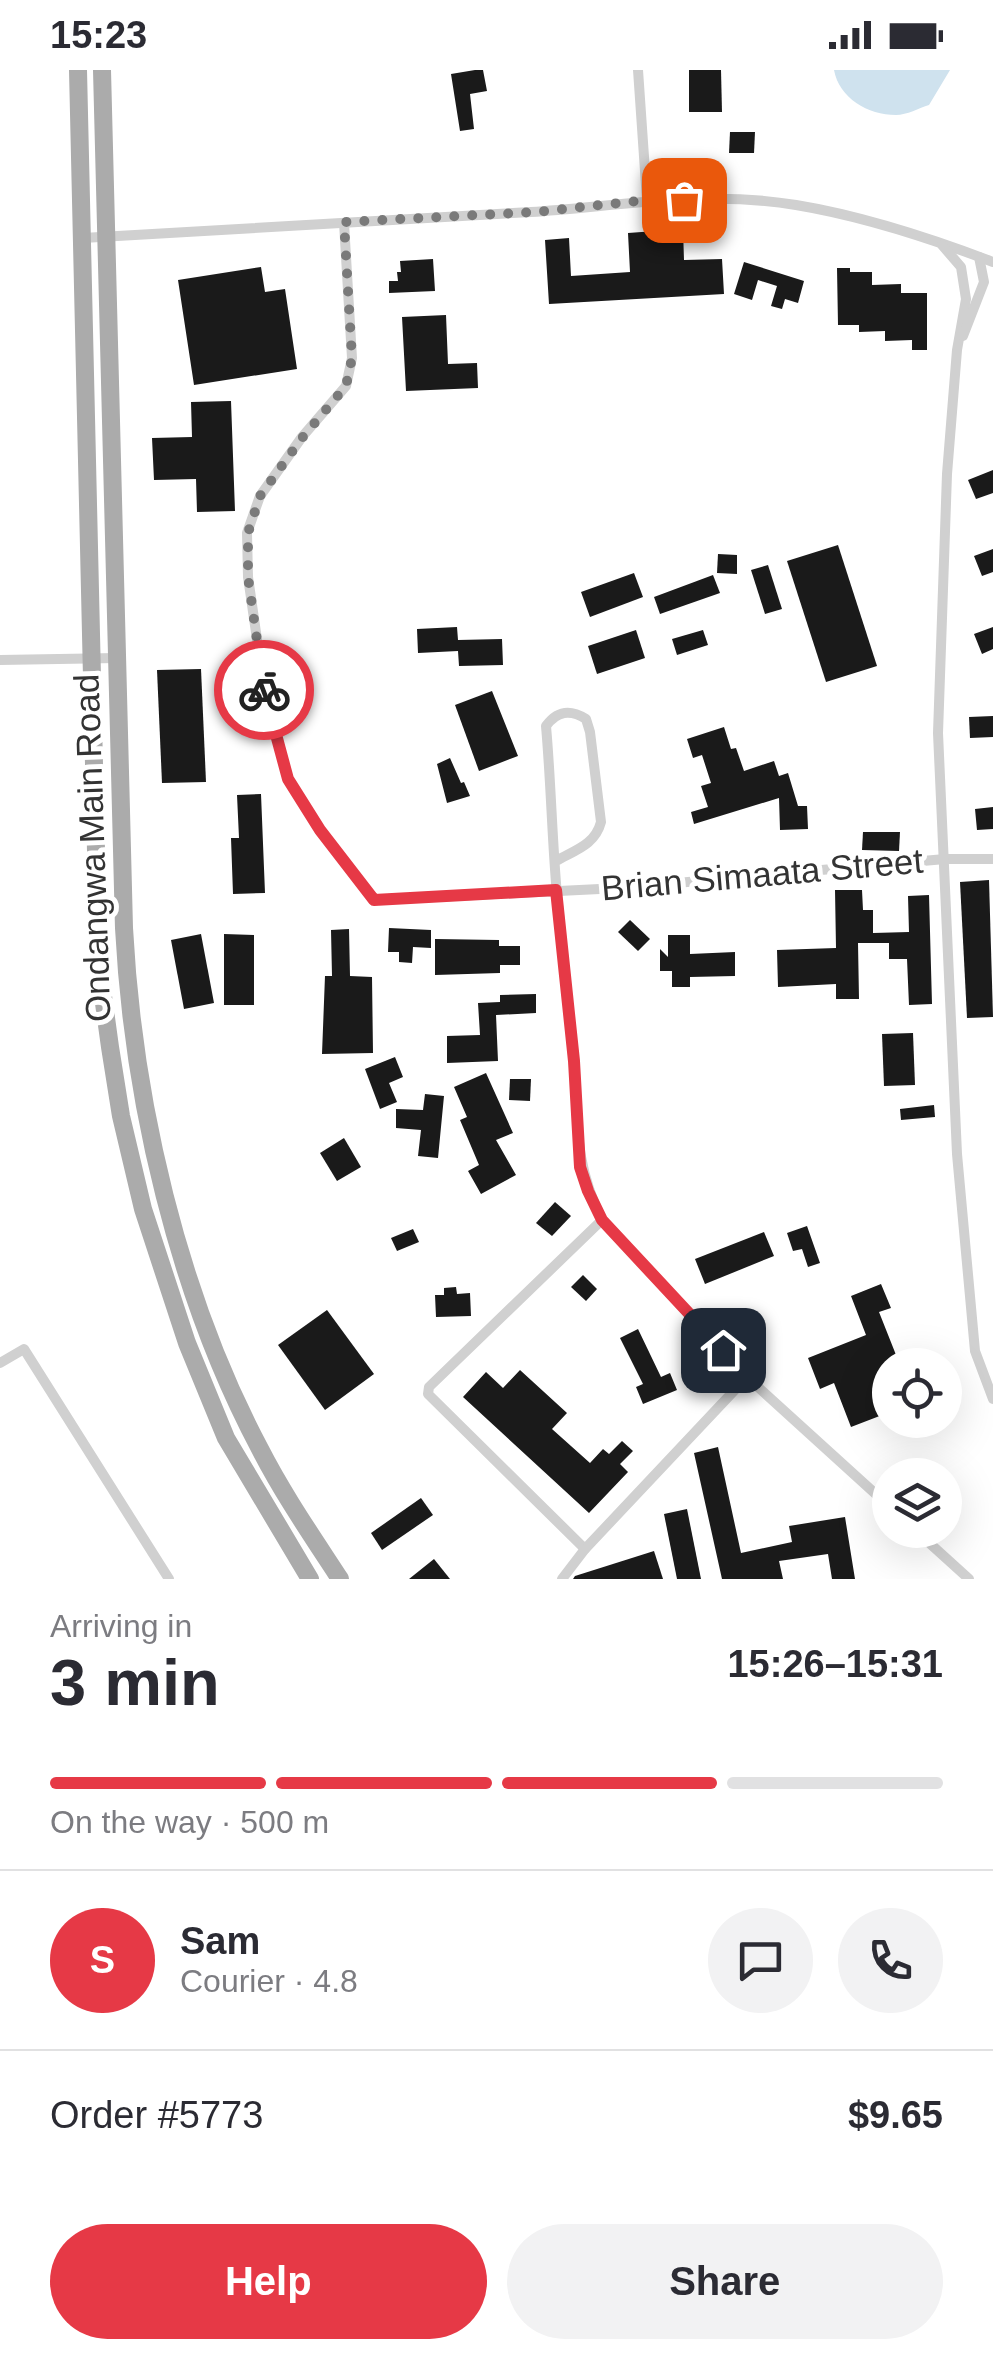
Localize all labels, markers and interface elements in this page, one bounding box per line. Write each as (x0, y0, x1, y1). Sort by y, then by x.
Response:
text: 15:23 (50, 14, 147, 56)
pin (642, 158, 727, 243)
icon: bag (657, 173, 712, 228)
courier (214, 640, 314, 740)
icon: bike (237, 663, 292, 718)
street label: Ondangwa Main Road (66, 673, 118, 1023)
street label: Brian Simaata Street (599, 840, 925, 907)
pin (681, 1308, 766, 1393)
icon: home (696, 1323, 751, 1378)
map controls (872, 1348, 962, 1548)
button: locate (872, 1348, 962, 1438)
button: layers (872, 1458, 962, 1548)
text: Arriving in (50, 1608, 192, 1644)
text: 15:26–15:31 (727, 1643, 943, 1685)
text: 3 min (50, 1646, 220, 1719)
text: On the way · 500 m (50, 1804, 329, 1840)
button: chat (708, 1908, 813, 2013)
button: phone (838, 1908, 943, 2013)
text: Sam (180, 1920, 260, 1962)
text: S (90, 1939, 115, 1981)
text: Courier · 4.8 (180, 1963, 358, 1999)
text: Order #5773 (50, 2094, 263, 2136)
text: $9.65 (848, 2094, 943, 2136)
button: Help (50, 2224, 487, 2339)
button: Share (507, 2224, 943, 2339)

